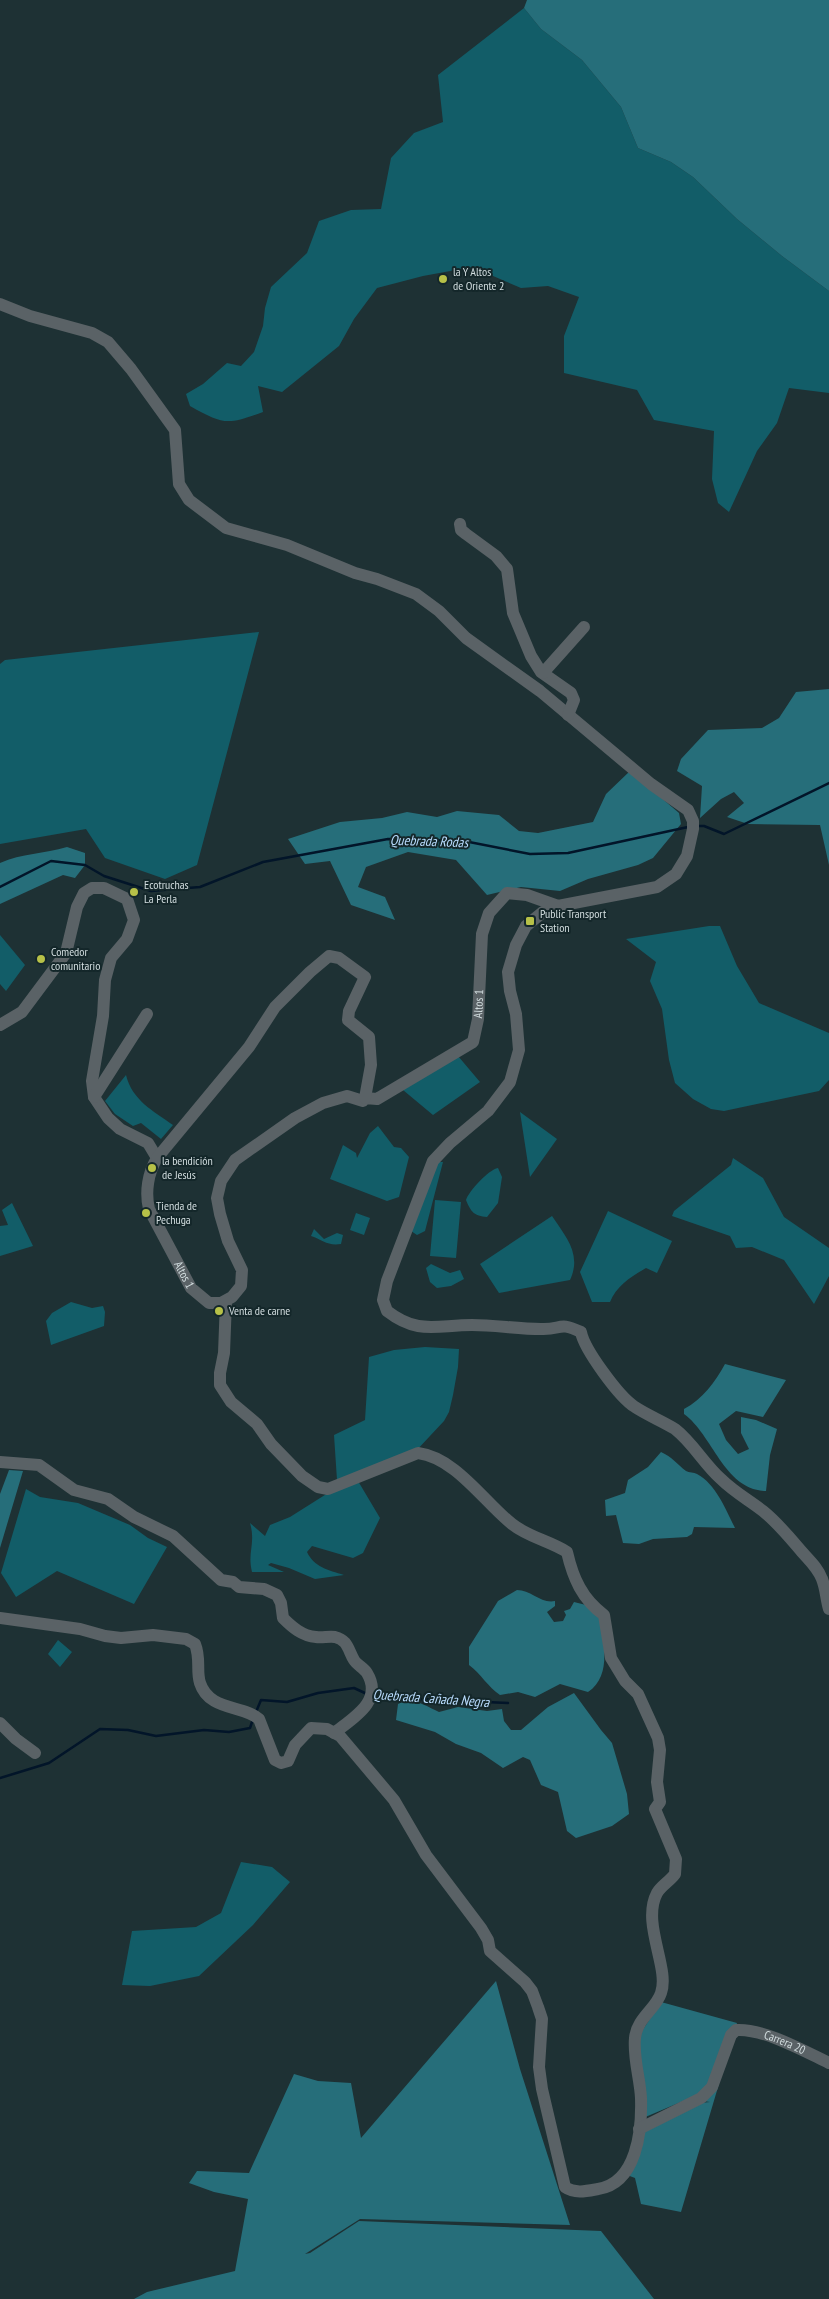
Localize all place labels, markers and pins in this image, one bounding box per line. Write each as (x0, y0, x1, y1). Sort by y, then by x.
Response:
place label: la Y Altos de Oriente 2 (453, 264, 505, 293)
marker: la Y Altos de Oriente 2 (437, 273, 449, 285)
place label: Ecotruchas La Perla (144, 877, 189, 906)
marker: Ecotruchas La Perla (128, 886, 140, 898)
place label: Public Transport Station (540, 906, 607, 935)
marker: Public Transport Station (524, 915, 536, 927)
place label: Comedor comunitario (51, 944, 100, 973)
marker: Comedor comunitario (35, 953, 47, 965)
place label: la bendición de Jesús (162, 1153, 213, 1182)
marker: la bendición de Jesús (146, 1162, 158, 1174)
place label: Tienda de Pechuga (156, 1198, 197, 1227)
marker: Tienda de Pechuga (140, 1207, 152, 1219)
place label: Venta de carne (228, 1303, 290, 1318)
marker: Venta de carne (213, 1305, 225, 1317)

